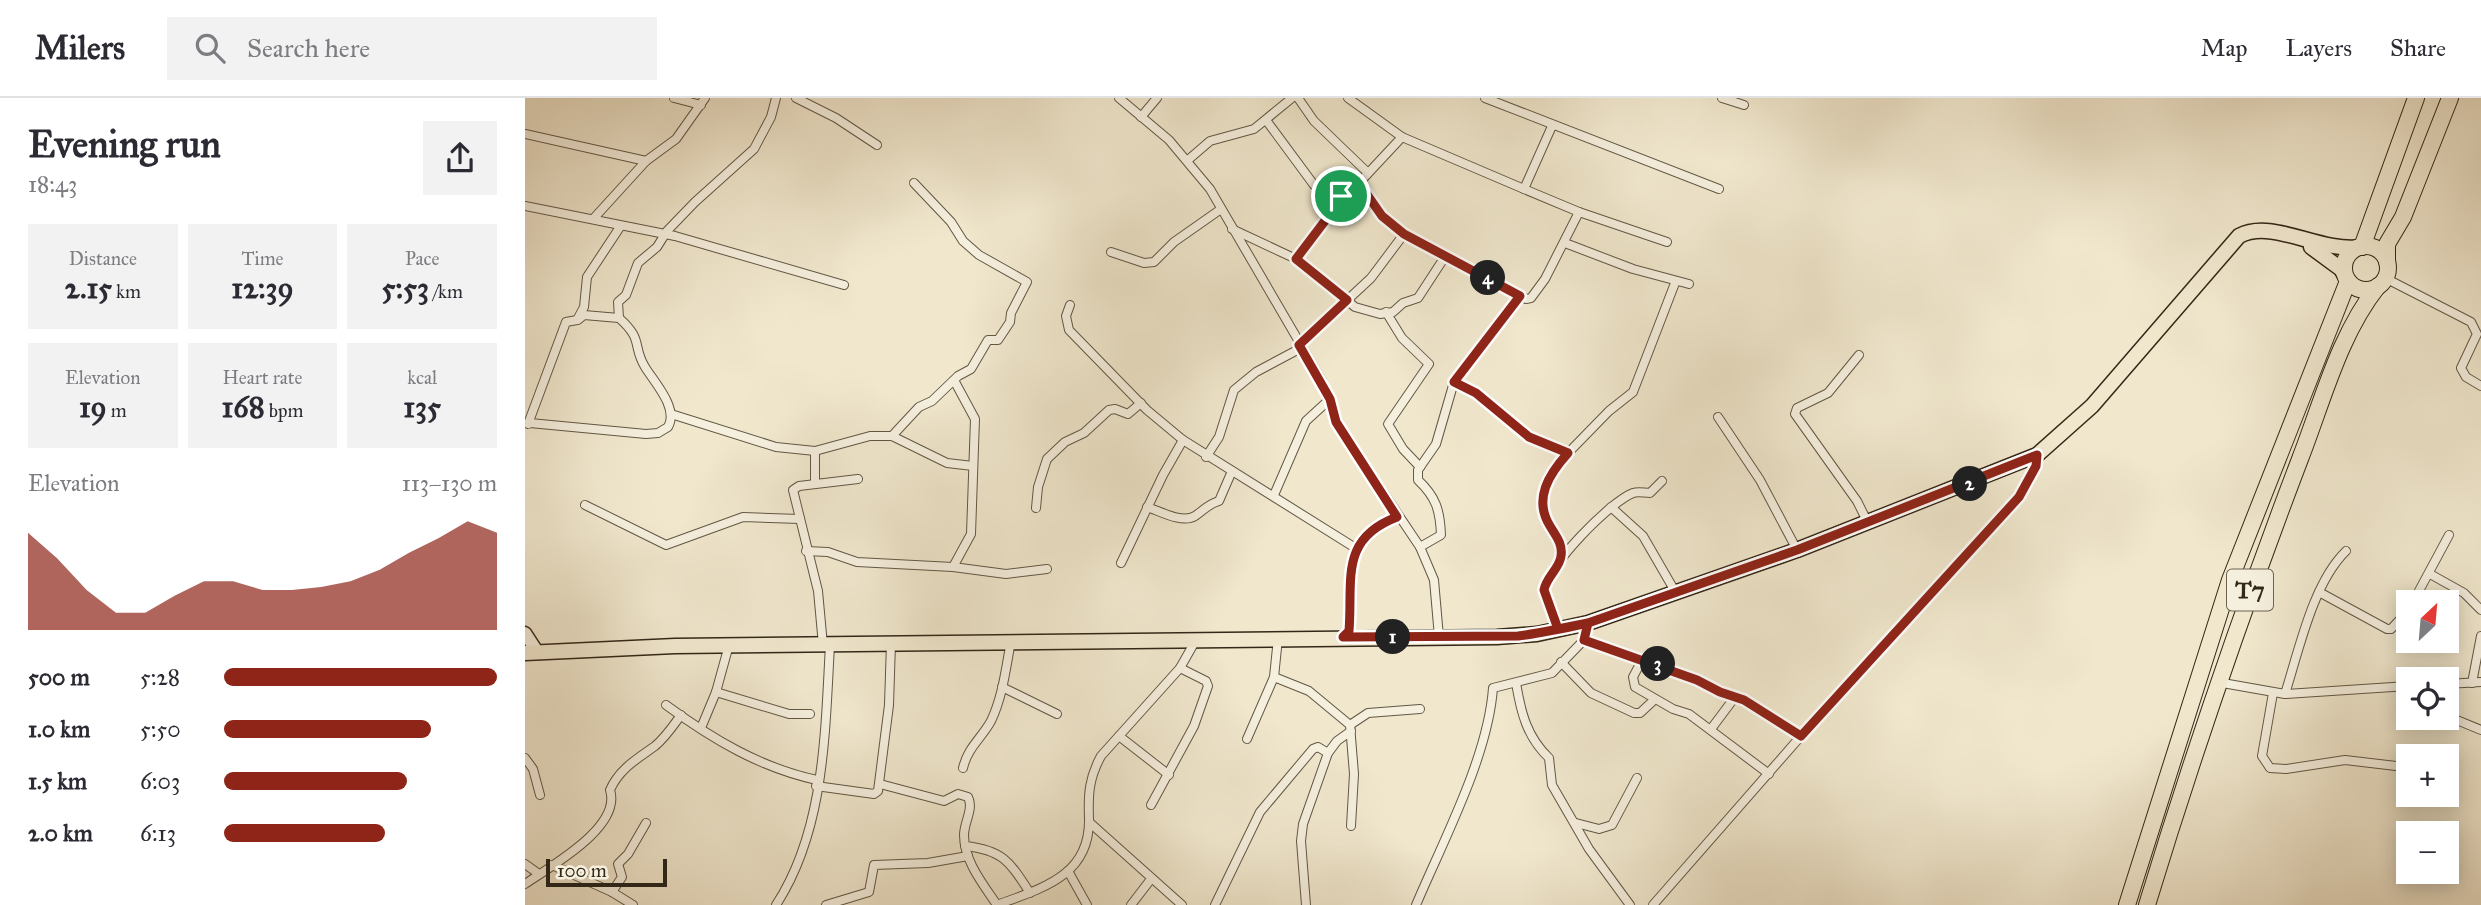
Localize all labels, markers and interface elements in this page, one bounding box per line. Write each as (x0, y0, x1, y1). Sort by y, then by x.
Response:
search box (167, 17, 657, 80)
text: Milers (35, 28, 125, 68)
icon: search (191, 29, 229, 67)
text: Search here (247, 32, 370, 64)
text: Map (2201, 33, 2248, 63)
text: Layers (2286, 33, 2352, 63)
text: Share (2390, 33, 2446, 63)
text: Evening run (28, 121, 221, 167)
button: share (423, 121, 497, 195)
pin (1311, 166, 1371, 226)
text: 18:43 (28, 170, 77, 198)
icon: arrive (1322, 177, 1360, 215)
text: Distance (69, 247, 137, 270)
text: Time (241, 247, 284, 270)
text: Pace (405, 247, 439, 270)
pin: 4 (1471, 260, 1506, 296)
text: 4 (1482, 266, 1493, 289)
text: 2.15 (65, 270, 112, 306)
text: 12:39 (231, 270, 294, 306)
text: 5:53 (381, 270, 429, 306)
text: km (112, 280, 141, 303)
text: /km (429, 280, 463, 303)
text: Elevation (65, 366, 141, 389)
text: Heart rate (223, 366, 302, 389)
text: kcal (407, 366, 437, 389)
text: 19 (79, 389, 107, 425)
text: 168 (222, 389, 265, 425)
text: 135 (403, 389, 441, 425)
text: m (107, 399, 127, 422)
text: bpm (265, 399, 303, 422)
pin: 2 (1953, 466, 1987, 502)
text: Elevation (28, 469, 119, 497)
text: 113–130 m (402, 469, 497, 497)
text: 2 (1965, 472, 1974, 495)
road number: T7 (2227, 570, 2273, 610)
north arrow (2396, 590, 2459, 653)
map controls (2396, 590, 2459, 884)
pin: 1 (1375, 620, 1411, 654)
text: 1 (1389, 625, 1396, 648)
pin: 3 (1641, 646, 1675, 682)
text: 3 (1654, 652, 1661, 675)
text: 500 m (28, 663, 90, 691)
text: 5:28 (140, 663, 180, 691)
button: locate (2396, 667, 2459, 730)
text: 1.0 km (28, 715, 90, 743)
text: 5:50 (140, 715, 181, 743)
button: + (2396, 744, 2459, 807)
text: 1.5 km (28, 767, 87, 795)
text: 6:03 (140, 767, 180, 795)
text: 2.0 km (28, 819, 93, 847)
text: 6:13 (140, 819, 176, 847)
button: − (2396, 821, 2459, 884)
scale bar (546, 856, 667, 888)
text: 100 m (557, 859, 607, 882)

